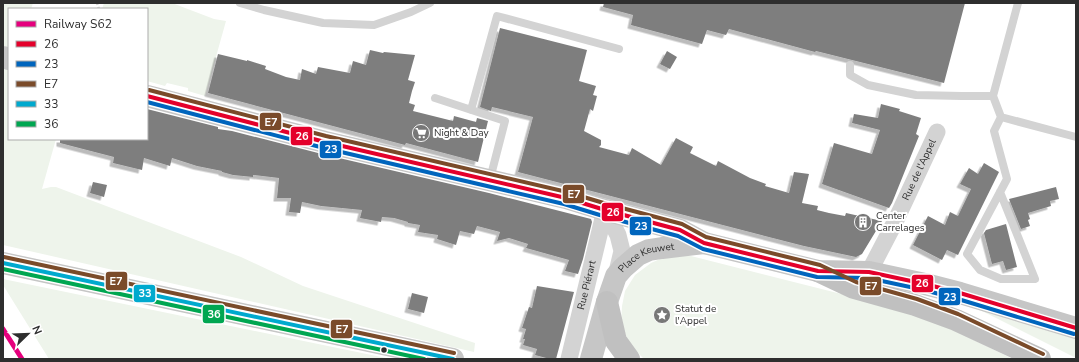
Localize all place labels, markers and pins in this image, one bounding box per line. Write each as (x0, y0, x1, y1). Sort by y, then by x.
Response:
supermarket icon: Night & Day (411, 123, 431, 143)
place label: Night & Day (434, 126, 489, 140)
place label: Center Carrelages (876, 209, 925, 235)
building icon: Center Carrelages (853, 212, 873, 232)
place label: Statut de l'Appel (675, 302, 716, 328)
place icon: Statut de l'Appel (652, 305, 672, 325)
unlabelled marker (379, 345, 389, 355)

